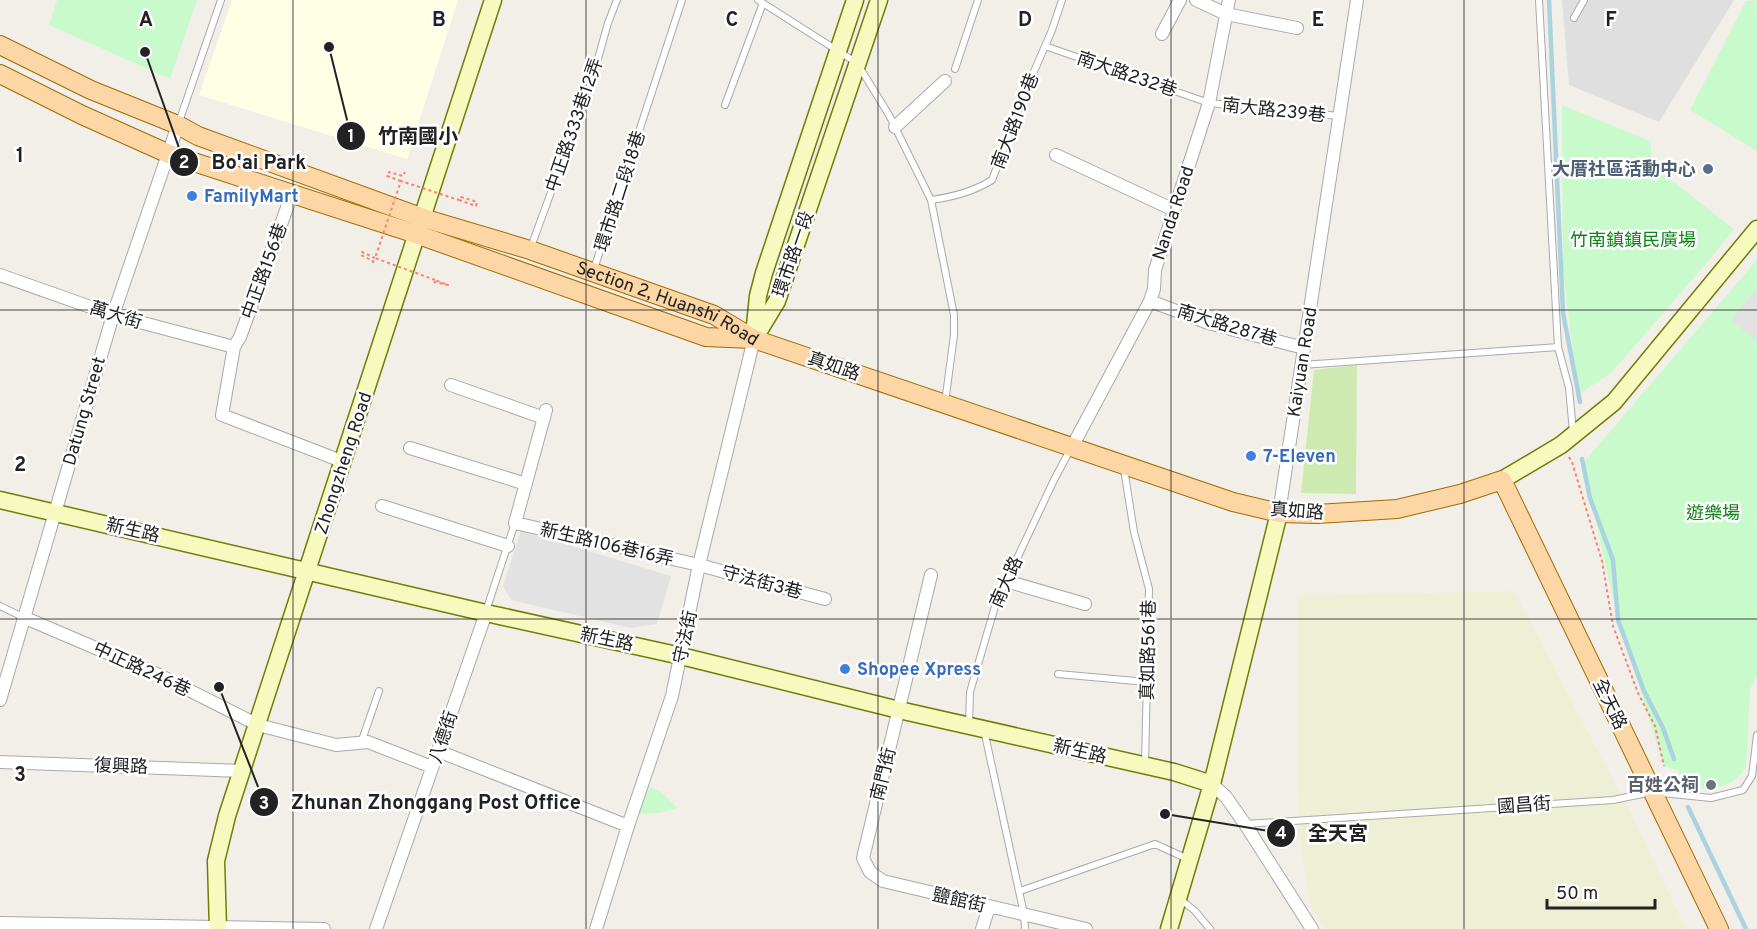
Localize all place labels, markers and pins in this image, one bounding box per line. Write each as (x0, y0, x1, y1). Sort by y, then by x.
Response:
callout: 竹南國小 (336, 117, 470, 155)
callout: Bo'ai Park (169, 143, 318, 181)
place label: 大厝社區活動中心 (1552, 159, 1696, 182)
marker: 大厝社區活動中心 (1701, 162, 1715, 176)
place label: FamilyMart (204, 186, 299, 209)
marker: FamilyMart (185, 189, 199, 203)
place label: 7-Eleven (1263, 446, 1336, 469)
marker: 7-Eleven (1244, 449, 1258, 463)
place label: Shopee Xpress (857, 659, 981, 682)
marker: Shopee Xpress (838, 662, 852, 676)
place label: 百姓公祠 (1627, 775, 1699, 798)
marker: 百姓公祠 (1704, 778, 1718, 792)
callout: Zhunan Zhonggang Post Office (249, 783, 593, 821)
callout: 全天宮 (1266, 814, 1380, 852)

